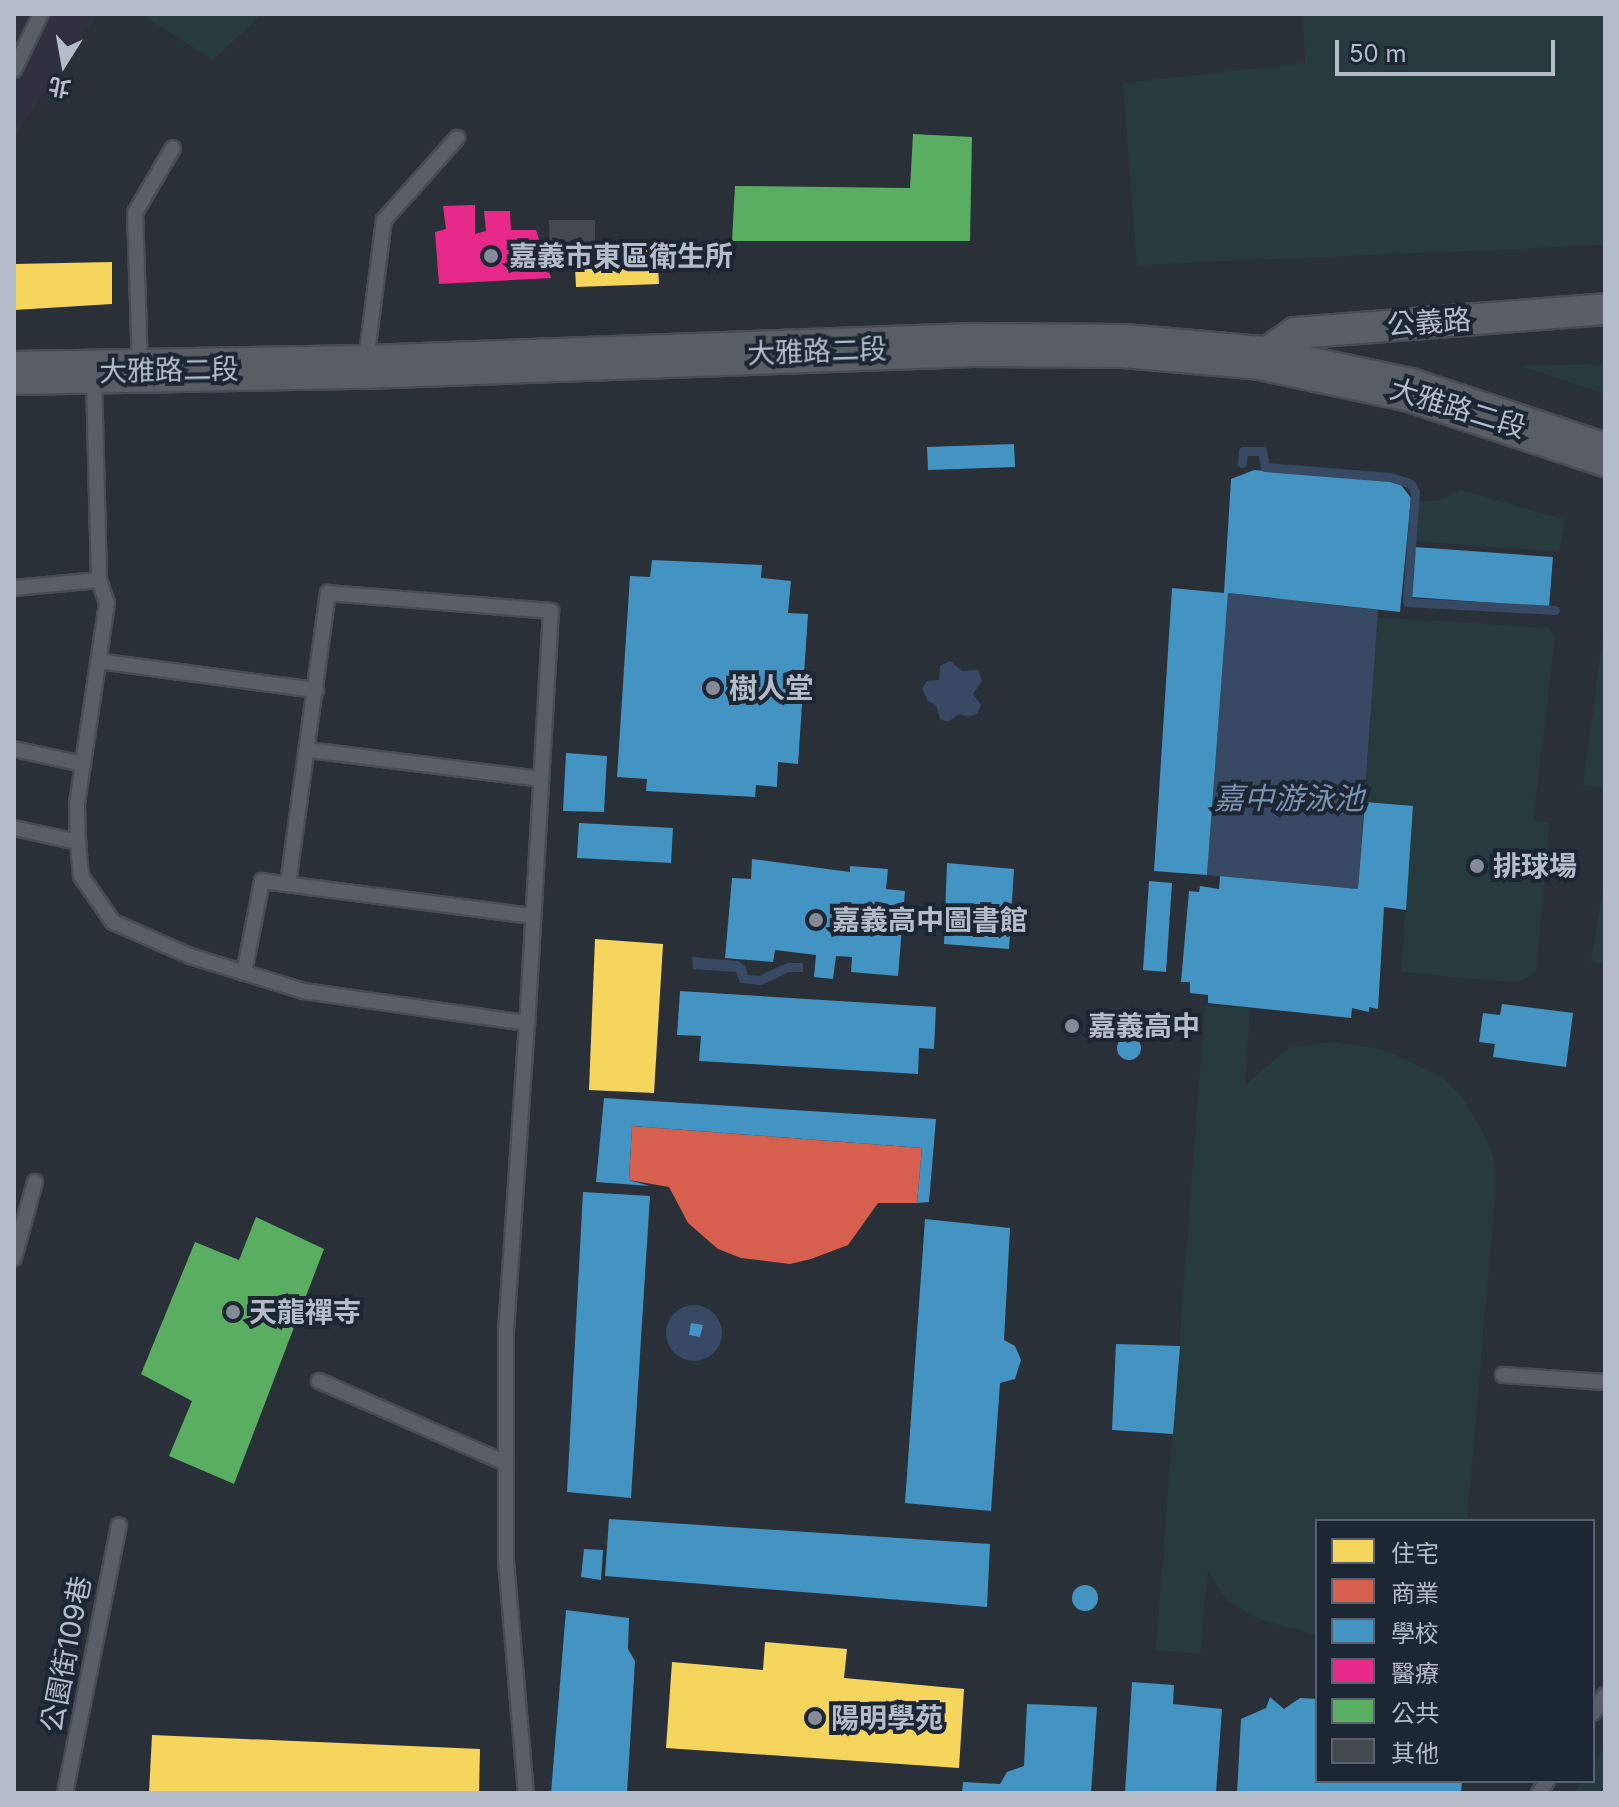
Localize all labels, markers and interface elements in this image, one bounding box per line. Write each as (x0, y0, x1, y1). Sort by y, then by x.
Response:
north arrow (24, 24, 104, 104)
scale bar (1339, 24, 1559, 74)
text: 50 m (1349, 39, 1407, 68)
text: 北 (46, 73, 73, 102)
place label: 嘉義市東區衛生所 (509, 239, 733, 273)
marker: 嘉義市東區衛生所 (480, 245, 502, 267)
street label: 公義路 (1386, 302, 1472, 342)
street label: 大雅路二段 (746, 332, 888, 370)
street label: 大雅路二段 (99, 352, 239, 388)
street label: 大雅路二段 (1386, 371, 1530, 445)
place label: 樹人堂 (729, 671, 813, 705)
marker: 樹人堂 (704, 679, 722, 697)
water label: 嘉中游泳池 (1214, 780, 1364, 816)
place label: 排球場 (1493, 849, 1577, 883)
marker: 排球場 (1468, 857, 1486, 875)
place label: 嘉義高中圖書館 (832, 903, 1028, 937)
marker: 嘉義高中圖書館 (807, 911, 825, 929)
place label: 嘉義高中 (1088, 1009, 1200, 1043)
marker: 嘉義高中 (1063, 1017, 1081, 1035)
place label: 天龍禪寺 (249, 1295, 361, 1329)
marker: 天龍禪寺 (224, 1303, 242, 1321)
legend (1315, 1519, 1595, 1783)
text: 住宅 (1391, 1539, 1439, 1568)
street label: 公園街109巷 (34, 1573, 98, 1735)
text: 商業 (1391, 1579, 1439, 1608)
text: 學校 (1391, 1619, 1439, 1648)
text: 醫療 (1391, 1659, 1439, 1688)
text: 公共 (1391, 1699, 1439, 1728)
place label: 陽明學苑 (831, 1701, 943, 1735)
marker: 陽明學苑 (806, 1709, 824, 1727)
text: 其他 (1391, 1739, 1439, 1768)

